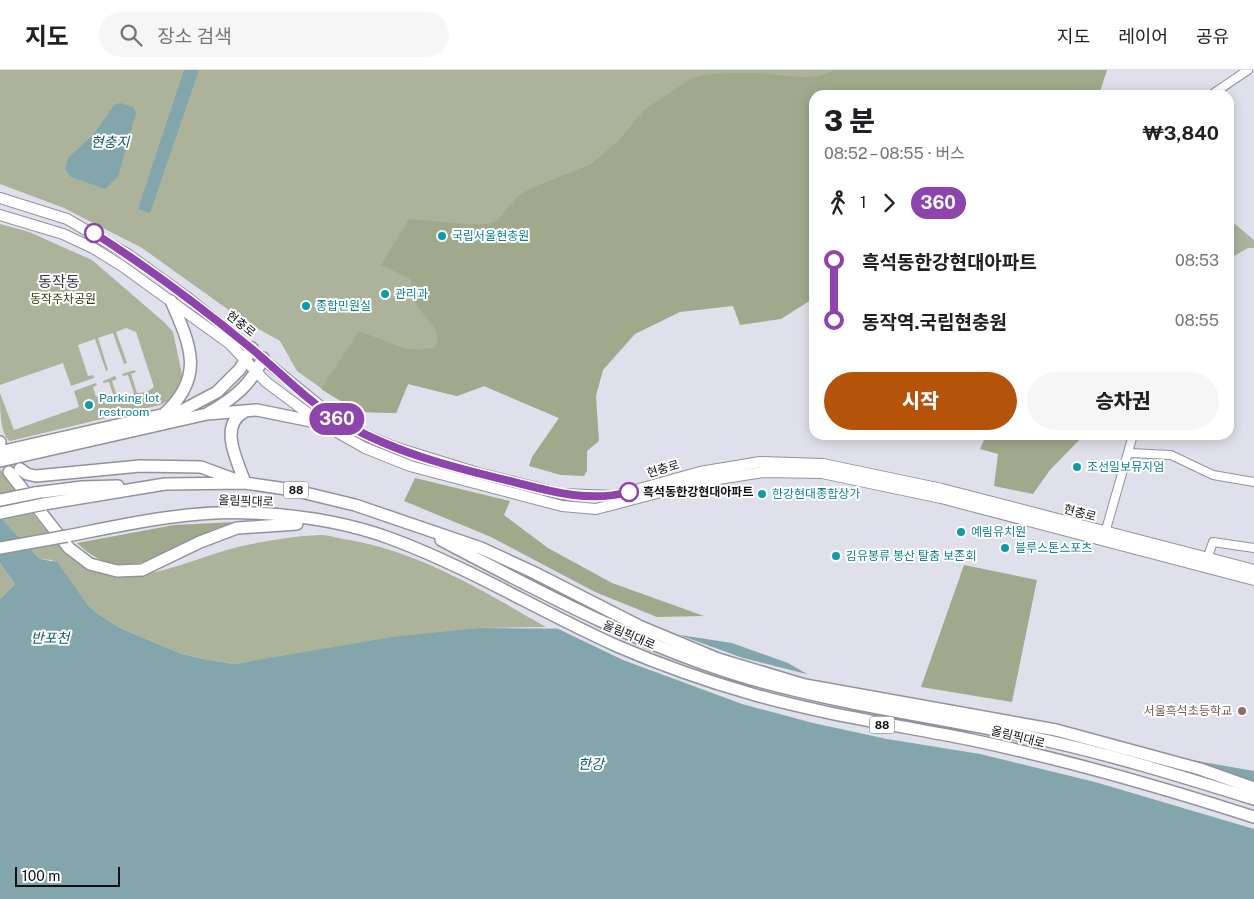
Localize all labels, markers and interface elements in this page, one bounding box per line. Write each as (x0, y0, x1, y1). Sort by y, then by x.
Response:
search box (99, 12, 449, 57)
icon: search (117, 21, 145, 49)
text: 지도 (25, 22, 69, 50)
text: 장소 검색 (157, 25, 232, 47)
text: 지도 (1057, 26, 1090, 47)
text: 레이어 (1118, 26, 1168, 47)
text: 공유 (1196, 26, 1229, 47)
text: 3 분 (824, 104, 875, 137)
text: ₩3,840 (1142, 122, 1219, 144)
water label: 현충지 (91, 134, 130, 150)
text: 08:52 – 08:55 · 버스 (824, 144, 965, 163)
icon: walk (824, 189, 852, 217)
icon: forward (875, 189, 903, 217)
text: 360 (921, 192, 956, 213)
text: 1 (860, 193, 867, 212)
unlabelled marker (84, 223, 104, 243)
place label: 국립서울현충원 (452, 229, 529, 243)
marker: 국립서울현충원 (436, 230, 448, 242)
text: 흑석동한강현대아파트 (862, 251, 1037, 273)
text: 08:53 (1175, 251, 1219, 270)
district label: 동작동 (38, 273, 80, 290)
place label: 관리과 (395, 287, 428, 301)
marker: 관리과 (379, 288, 391, 300)
park label: 동작주차공원 (30, 292, 96, 306)
place label: 종합민원실 (316, 299, 371, 313)
marker: 종합민원실 (300, 300, 312, 312)
street label: 현충로 (224, 308, 258, 340)
text: 동작역.국립현충원 (862, 311, 1007, 333)
text: 08:55 (1175, 311, 1219, 330)
button: 시작 (824, 372, 1017, 430)
button: 승차권 (1027, 372, 1219, 430)
place label: Parking lot restroom (99, 391, 160, 419)
marker: Parking lot restroom (83, 399, 95, 411)
line badge: 360 (308, 403, 366, 435)
text: 360 (319, 408, 355, 429)
street label: 현충로 (645, 458, 681, 480)
place label: 조선일보뮤지엄 (1087, 460, 1164, 474)
marker: 조선일보뮤지엄 (1071, 461, 1083, 473)
road number: 88 (284, 482, 308, 498)
marker: 흑석동한강현대아파트 (619, 482, 639, 502)
place label: 흑석동한강현대아파트 (643, 485, 753, 499)
place label: 한강현대종합상가 (772, 487, 860, 501)
marker: 한강현대종합상가 (756, 488, 768, 500)
street label: 올림픽대로 (218, 493, 274, 509)
street label: 현충로 (1062, 502, 1098, 524)
place label: 예림유치원 (971, 525, 1026, 539)
marker: 예림유치원 (955, 526, 967, 538)
place label: 블루스톤스포츠 (1015, 541, 1092, 555)
marker: 블루스톤스포츠 (999, 542, 1011, 554)
place label: 김유봉류 봉산 탈춤 보존회 (846, 549, 976, 563)
marker: 김유봉류 봉산 탈춤 보존회 (830, 550, 842, 562)
street label: 올림픽대로 (601, 618, 657, 652)
water label: 반포천 (31, 630, 70, 646)
place label: 서울흑석초등학교 (1144, 704, 1232, 718)
marker: 서울흑석초등학교 (1236, 705, 1248, 717)
road number: 88 (870, 716, 894, 734)
street label: 올림픽대로 (990, 724, 1046, 750)
water label: 한강 (578, 756, 606, 772)
scale bar (15, 864, 120, 887)
text: 100 m (22, 868, 60, 884)

